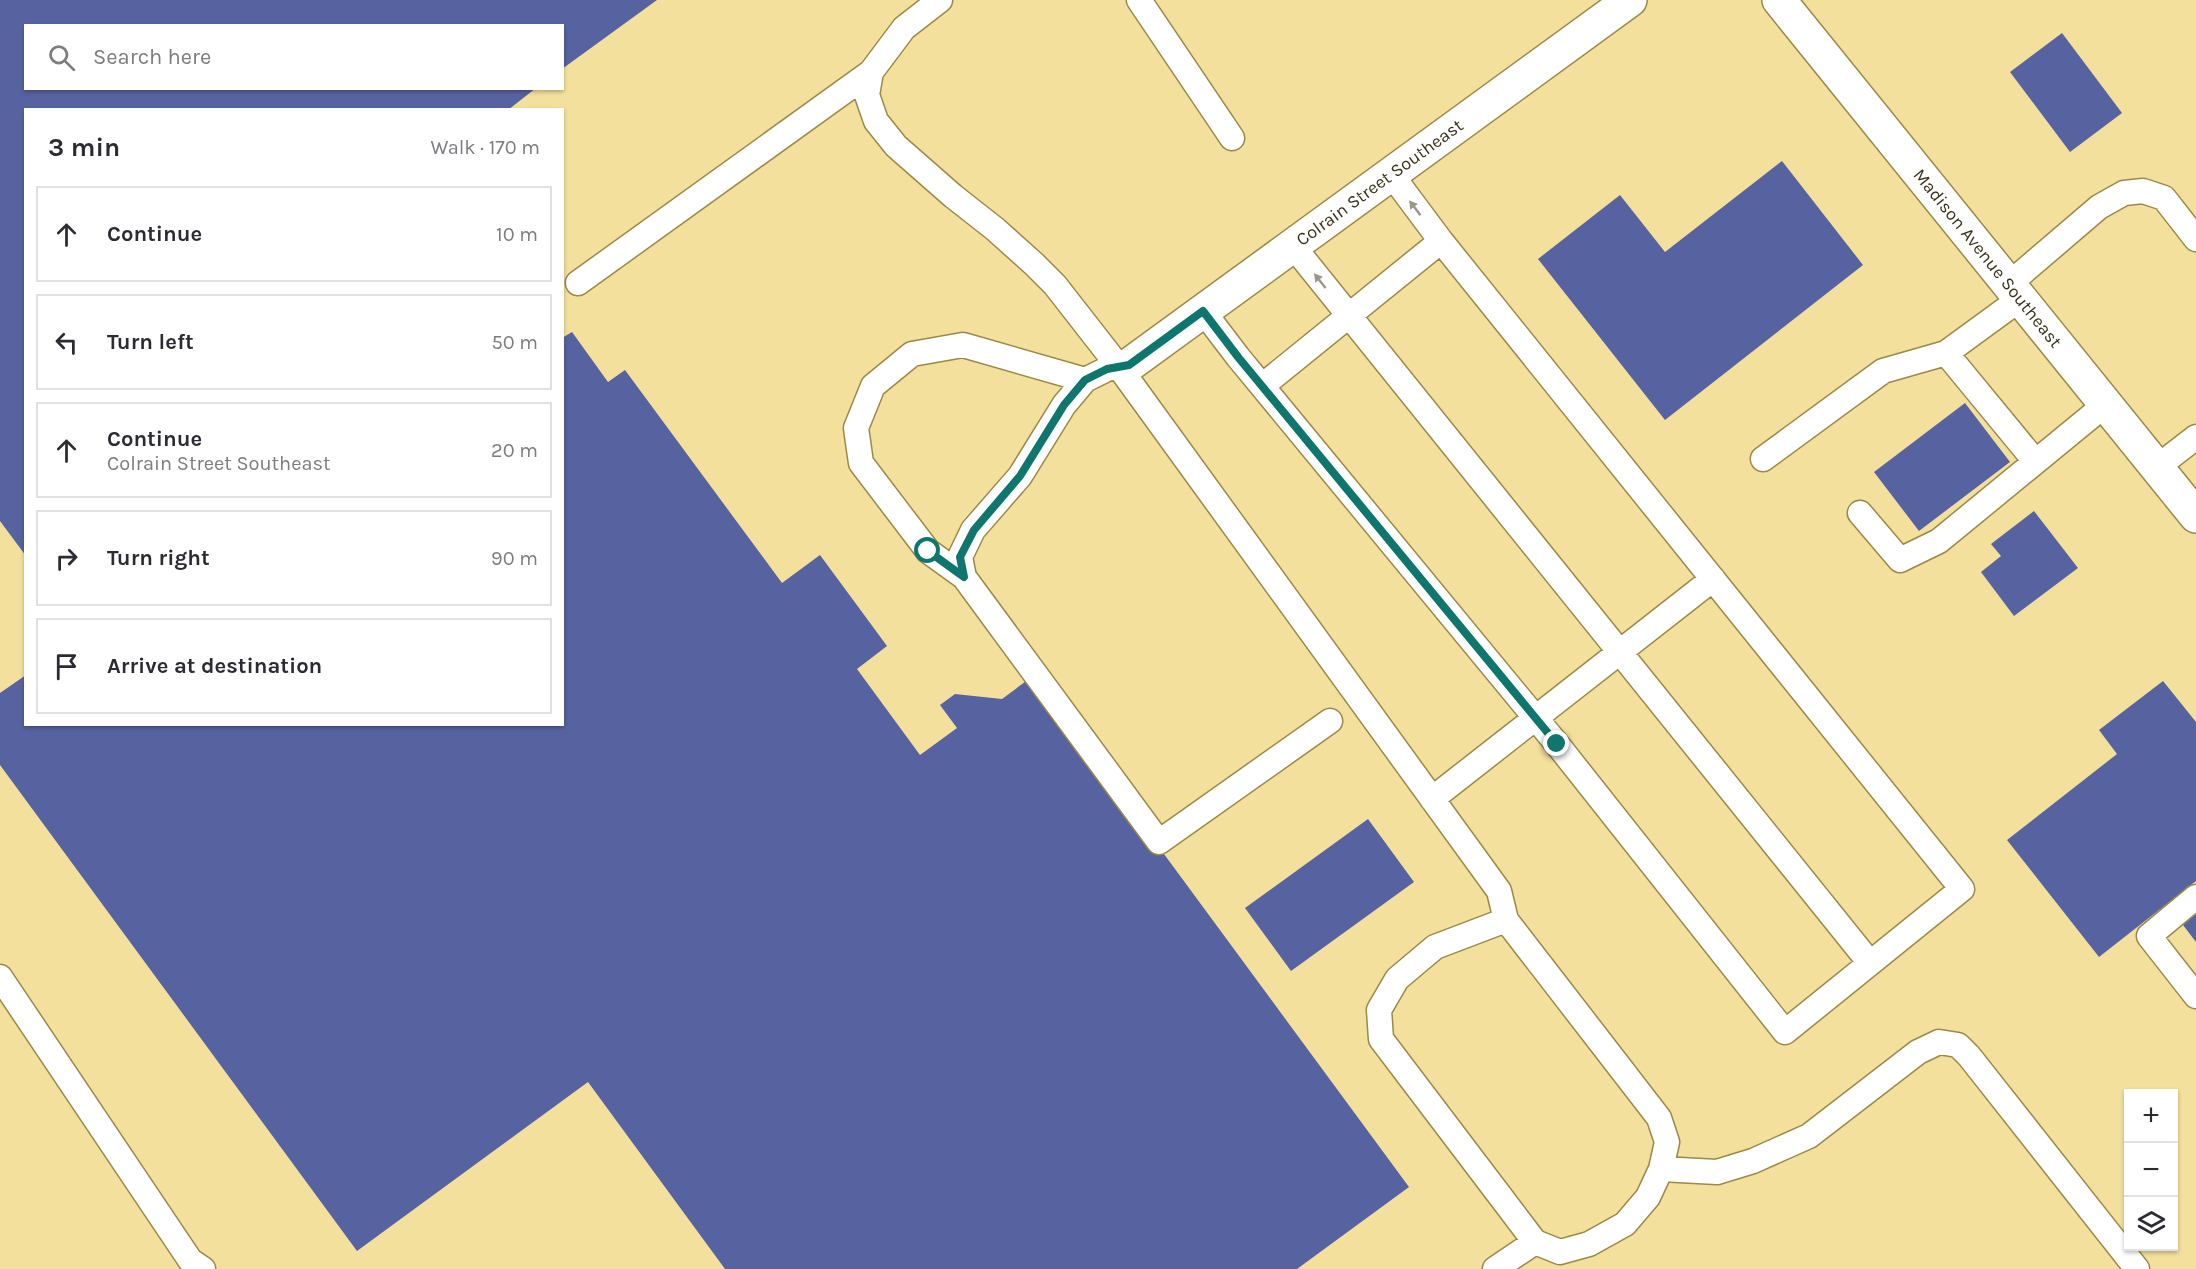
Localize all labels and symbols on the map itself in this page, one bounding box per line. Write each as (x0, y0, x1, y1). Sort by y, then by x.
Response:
street label: Colrain Street Southeast (1292, 114, 1468, 251)
street label: Madison Avenue Southeast (1909, 164, 2067, 352)
one-way arrow (1410, 200, 1422, 215)
one-way arrow (1314, 273, 1327, 289)
route start (914, 537, 940, 563)
route end (1543, 730, 1569, 756)

